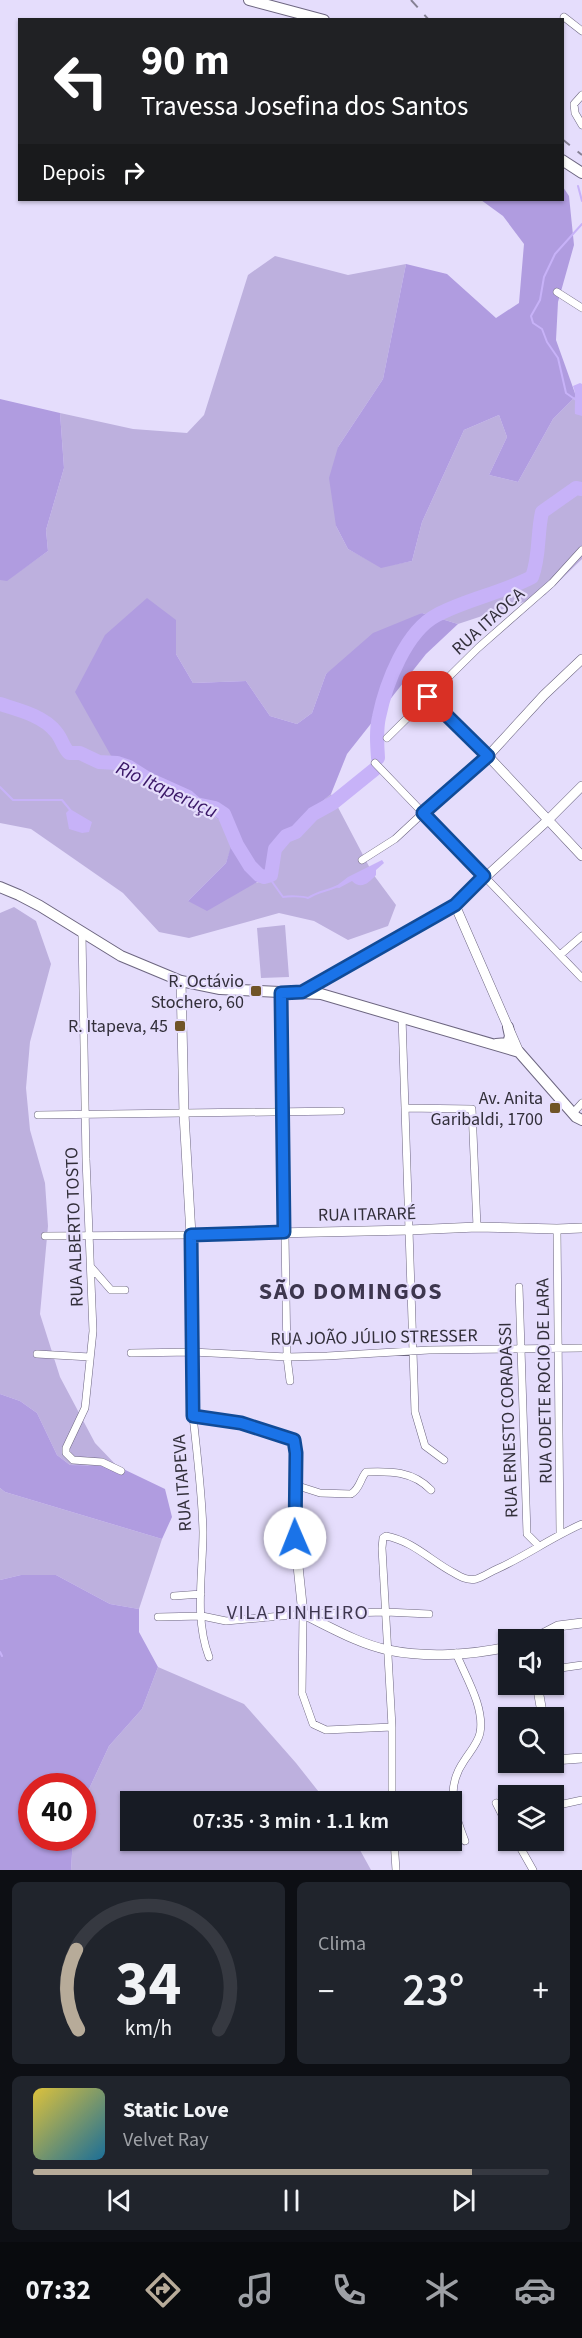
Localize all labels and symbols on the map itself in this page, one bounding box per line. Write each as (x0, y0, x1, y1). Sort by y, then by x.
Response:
street label: RUA ITAOCA (446, 582, 530, 661)
pin (402, 671, 453, 722)
water label: Rio Itaperuçu (111, 754, 222, 826)
place label: R. Octávio Stochero, 60 (151, 969, 244, 1015)
marker: R. Octávio Stochero, 60 (249, 984, 263, 998)
place label: R. Itapeva, 45 (68, 1014, 168, 1039)
marker: R. Itapeva, 45 (173, 1019, 187, 1033)
place label: Av. Anita Garibaldi, 1700 (430, 1086, 543, 1132)
marker: Av. Anita Garibaldi, 1700 (548, 1101, 562, 1115)
street label: RUA ALBERTO TOSTO (59, 1147, 90, 1307)
street label: RUA ITARARÉ (318, 1201, 416, 1228)
district label: SÃO DOMINGOS (259, 1274, 443, 1309)
street label: RUA ODETE ROCIO DE LARA (530, 1278, 559, 1484)
street label: RUA ERNESTO CORADASSI (493, 1322, 524, 1518)
street label: RUA JOÃO JÚLIO STRESSER (270, 1323, 478, 1352)
street label: RUA ITAPEVA (167, 1434, 198, 1532)
position arrow (263, 1506, 327, 1570)
district label: VILA PINHEIRO (227, 1599, 369, 1627)
speed limit sign: 40 (18, 1773, 96, 1851)

